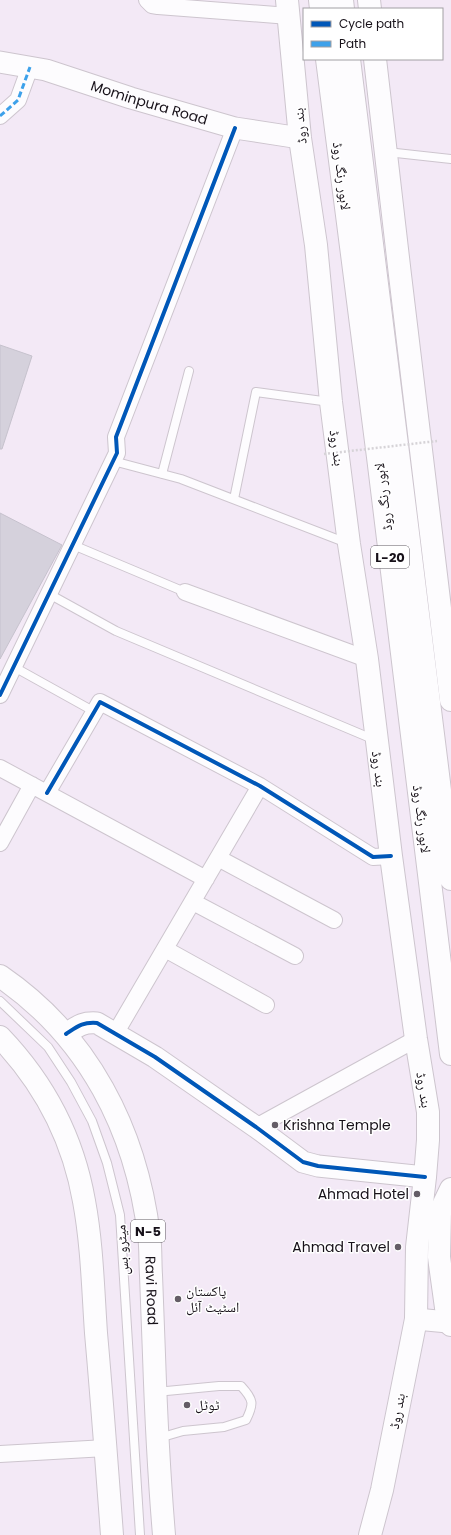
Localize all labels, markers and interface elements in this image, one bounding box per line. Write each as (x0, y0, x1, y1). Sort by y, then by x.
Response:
legend (303, 8, 443, 60)
text: Cycle path (339, 15, 404, 32)
text: Path (339, 35, 366, 52)
street label: Mominpura Road (88, 75, 210, 130)
street label: بند روڈ (288, 107, 312, 145)
street label: لاہور رنگ روڈ (328, 141, 356, 211)
street label: بند روڈ (325, 429, 349, 467)
street label: لاہور رنگ روڈ (369, 462, 397, 532)
road number: L-20 (371, 546, 409, 568)
street label: بند روڈ (367, 750, 391, 788)
street label: لاہور رنگ روڈ (408, 784, 436, 854)
street label: بند روڈ (411, 1071, 437, 1110)
place label: Krishna Temple (283, 1115, 391, 1135)
marker: Krishna Temple (270, 1120, 280, 1130)
place label: Ahmad Hotel (318, 1184, 409, 1204)
marker: Ahmad Hotel (412, 1189, 422, 1199)
road number: N-5 (131, 1220, 165, 1242)
street label: میٹرو بس (110, 1224, 134, 1276)
place label: Ahmad Travel (292, 1237, 390, 1257)
marker: Ahmad Travel (393, 1242, 403, 1252)
street label: Ravi Road (140, 1256, 163, 1326)
place label: پاکستان اسٹیٹ آئل (186, 1281, 239, 1317)
marker: پاکستان اسٹیٹ آئل (173, 1294, 183, 1304)
street label: بند روڈ (384, 1391, 410, 1431)
place label: ٹوٹل (195, 1395, 220, 1415)
marker: ٹوٹل (182, 1400, 192, 1410)

